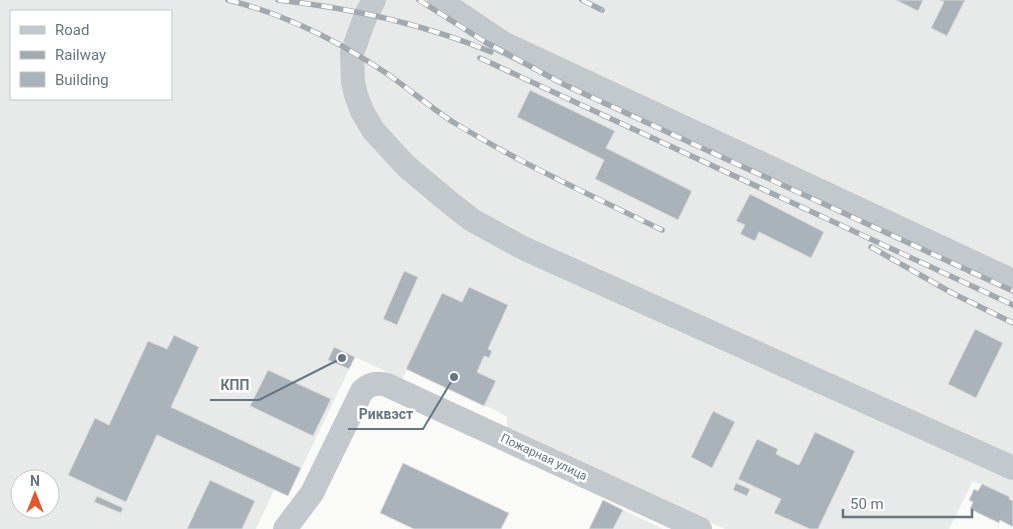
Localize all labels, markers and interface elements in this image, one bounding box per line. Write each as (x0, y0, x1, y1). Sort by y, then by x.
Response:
legend (10, 10, 172, 100)
text: Road (55, 21, 89, 39)
text: Railway (55, 46, 106, 64)
text: Building (55, 71, 109, 89)
callout: КПП (210, 371, 259, 400)
text: КПП (221, 377, 249, 393)
callout: Риквэст (348, 400, 423, 429)
text: Риквэст (359, 406, 413, 422)
street label: Пожарная улица (499, 431, 589, 483)
north arrow (10, 469, 60, 519)
text: N (30, 473, 40, 489)
scale bar (843, 486, 972, 518)
text: 50 m (850, 495, 884, 513)

